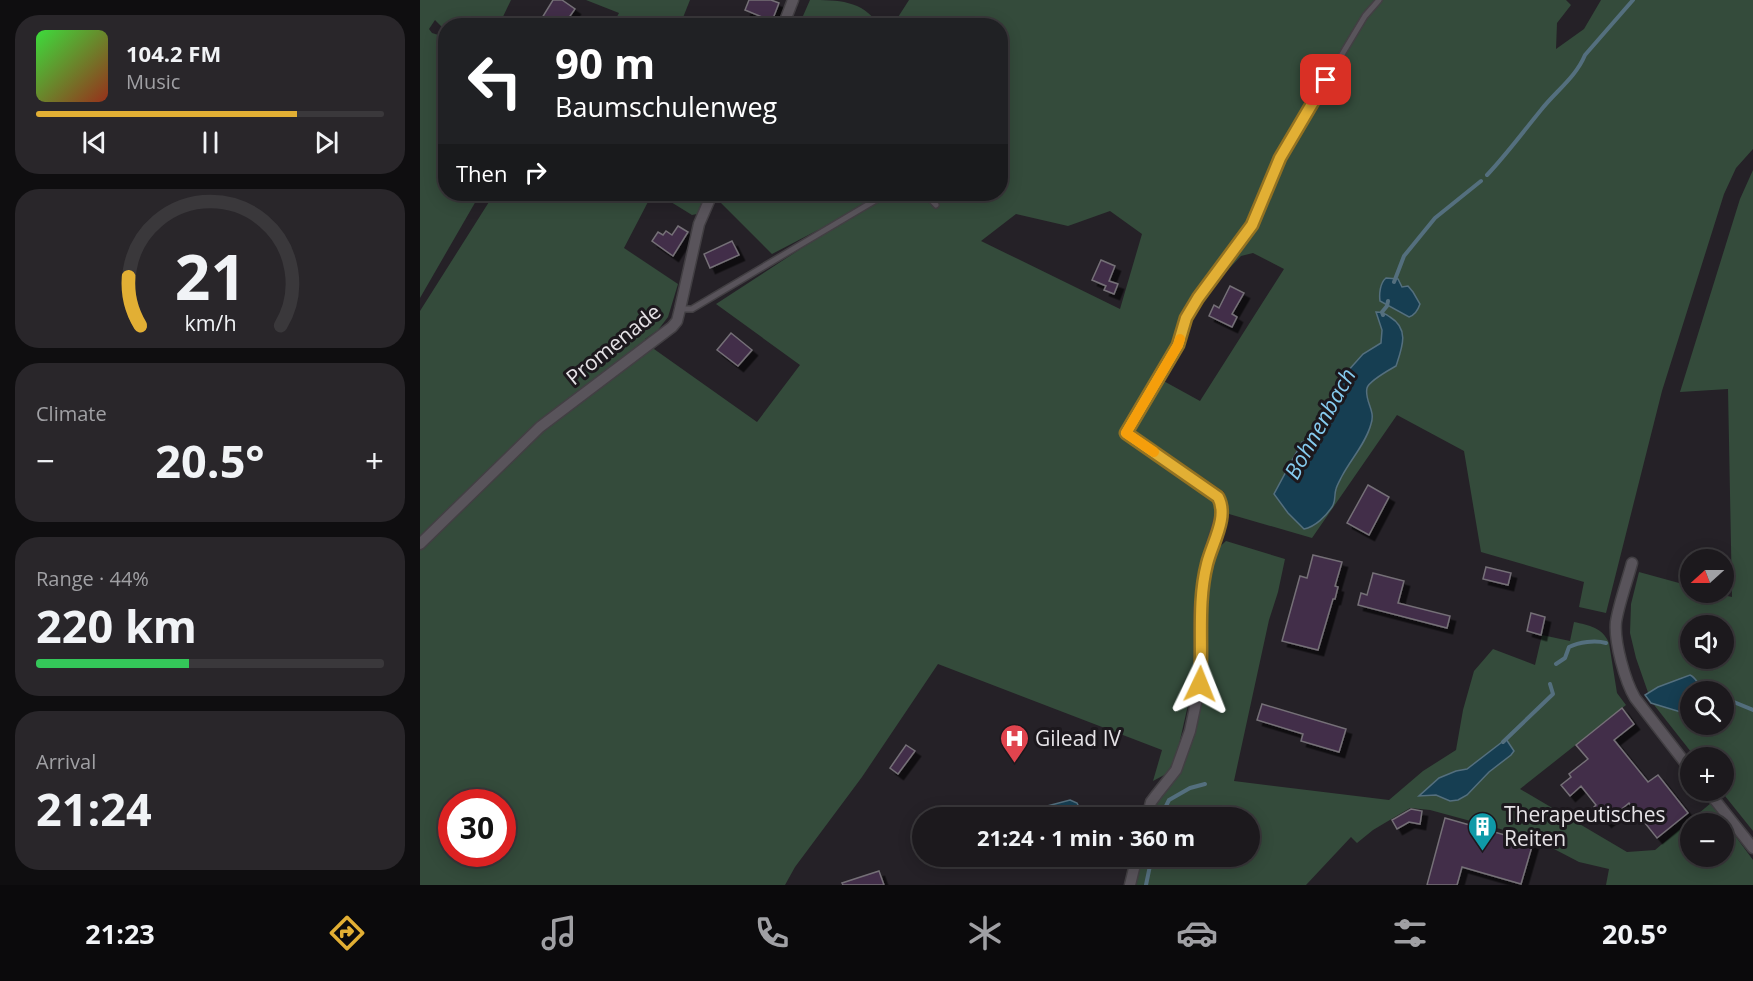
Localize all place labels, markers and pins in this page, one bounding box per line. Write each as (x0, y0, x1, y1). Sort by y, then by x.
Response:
pin (1300, 54, 1351, 105)
hospital icon: Gilead IV (998, 722, 1030, 764)
place label: Gilead IV (1035, 724, 1122, 752)
place label: Therapeutisches Reiten (1504, 800, 1666, 852)
building icon: Therapeutisches Reiten (1467, 810, 1499, 852)

